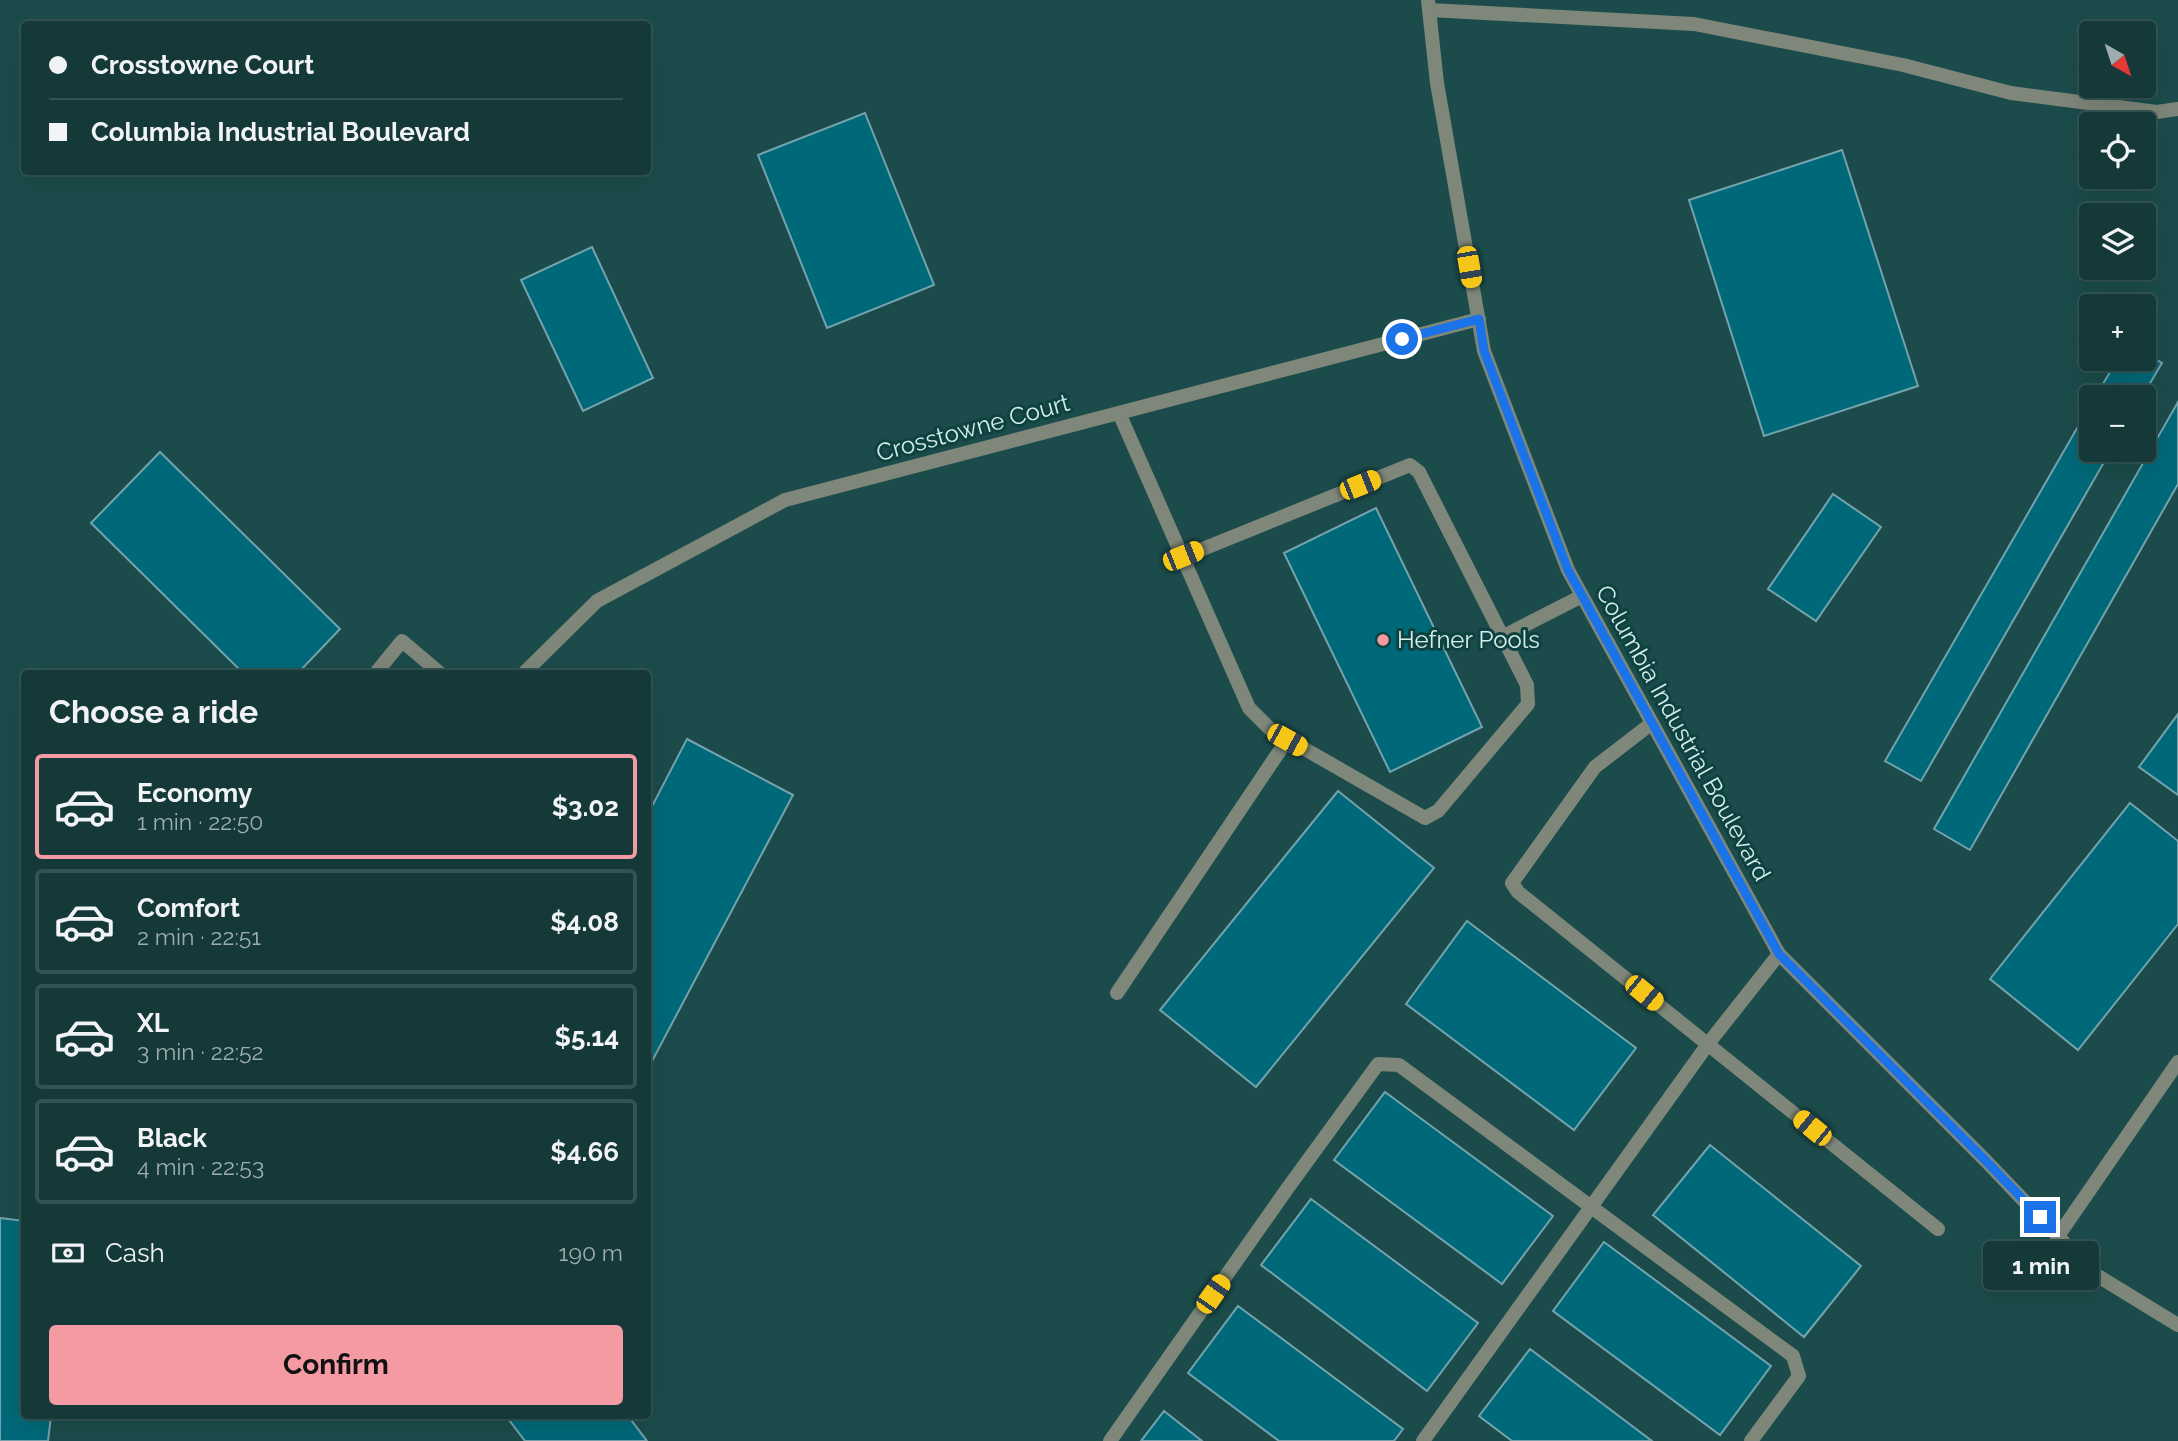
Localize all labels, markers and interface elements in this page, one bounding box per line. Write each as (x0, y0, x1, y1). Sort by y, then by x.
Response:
north arrow (2079, 21, 2156, 98)
map controls (2079, 21, 2156, 462)
text: Crosstowne Court (91, 50, 314, 80)
button: locate (2079, 112, 2156, 189)
text: Columbia Industrial Boulevard (91, 117, 470, 147)
button: layers (2079, 203, 2156, 280)
car (1456, 244, 1483, 290)
button: + (2079, 294, 2156, 371)
route start (1386, 323, 1418, 355)
button: − (2079, 385, 2156, 462)
street label: Crosstowne Court (873, 388, 1073, 467)
car (1337, 467, 1384, 503)
car (1160, 538, 1207, 574)
street label: Columbia Industrial Boulevard (1590, 580, 1777, 886)
place label: Hefner Pools (1397, 625, 1540, 654)
marker: Hefner Pools (1375, 632, 1391, 648)
text: Choose a ride (49, 693, 258, 730)
car (1264, 721, 1311, 759)
icon: car (53, 775, 116, 838)
text: Economy (137, 778, 252, 808)
text: $3.02 (552, 792, 619, 822)
text: 1 min · 22:50 (137, 808, 263, 835)
icon: car (53, 890, 116, 953)
text: Comfort (137, 893, 240, 923)
text: $4.08 (550, 907, 619, 937)
text: 2 min · 22:51 (137, 923, 261, 950)
car (1622, 972, 1667, 1014)
icon: car (53, 1005, 116, 1068)
text: XL (137, 1008, 169, 1038)
text: $5.14 (555, 1022, 619, 1052)
text: 3 min · 22:52 (137, 1038, 264, 1065)
car (1790, 1107, 1835, 1149)
icon: car (53, 1120, 116, 1183)
text: Black (137, 1123, 207, 1153)
text: $4.66 (550, 1137, 619, 1167)
text: 4 min · 22:53 (137, 1153, 264, 1180)
route end (2024, 1201, 2056, 1233)
icon: cash (49, 1234, 87, 1272)
text: Cash (105, 1238, 165, 1268)
text: 190 m (559, 1239, 623, 1266)
callout: 1 min (1982, 1242, 2098, 1290)
text: 1 min (2012, 1252, 2070, 1279)
car (1193, 1271, 1234, 1317)
button: Confirm (49, 1325, 623, 1405)

